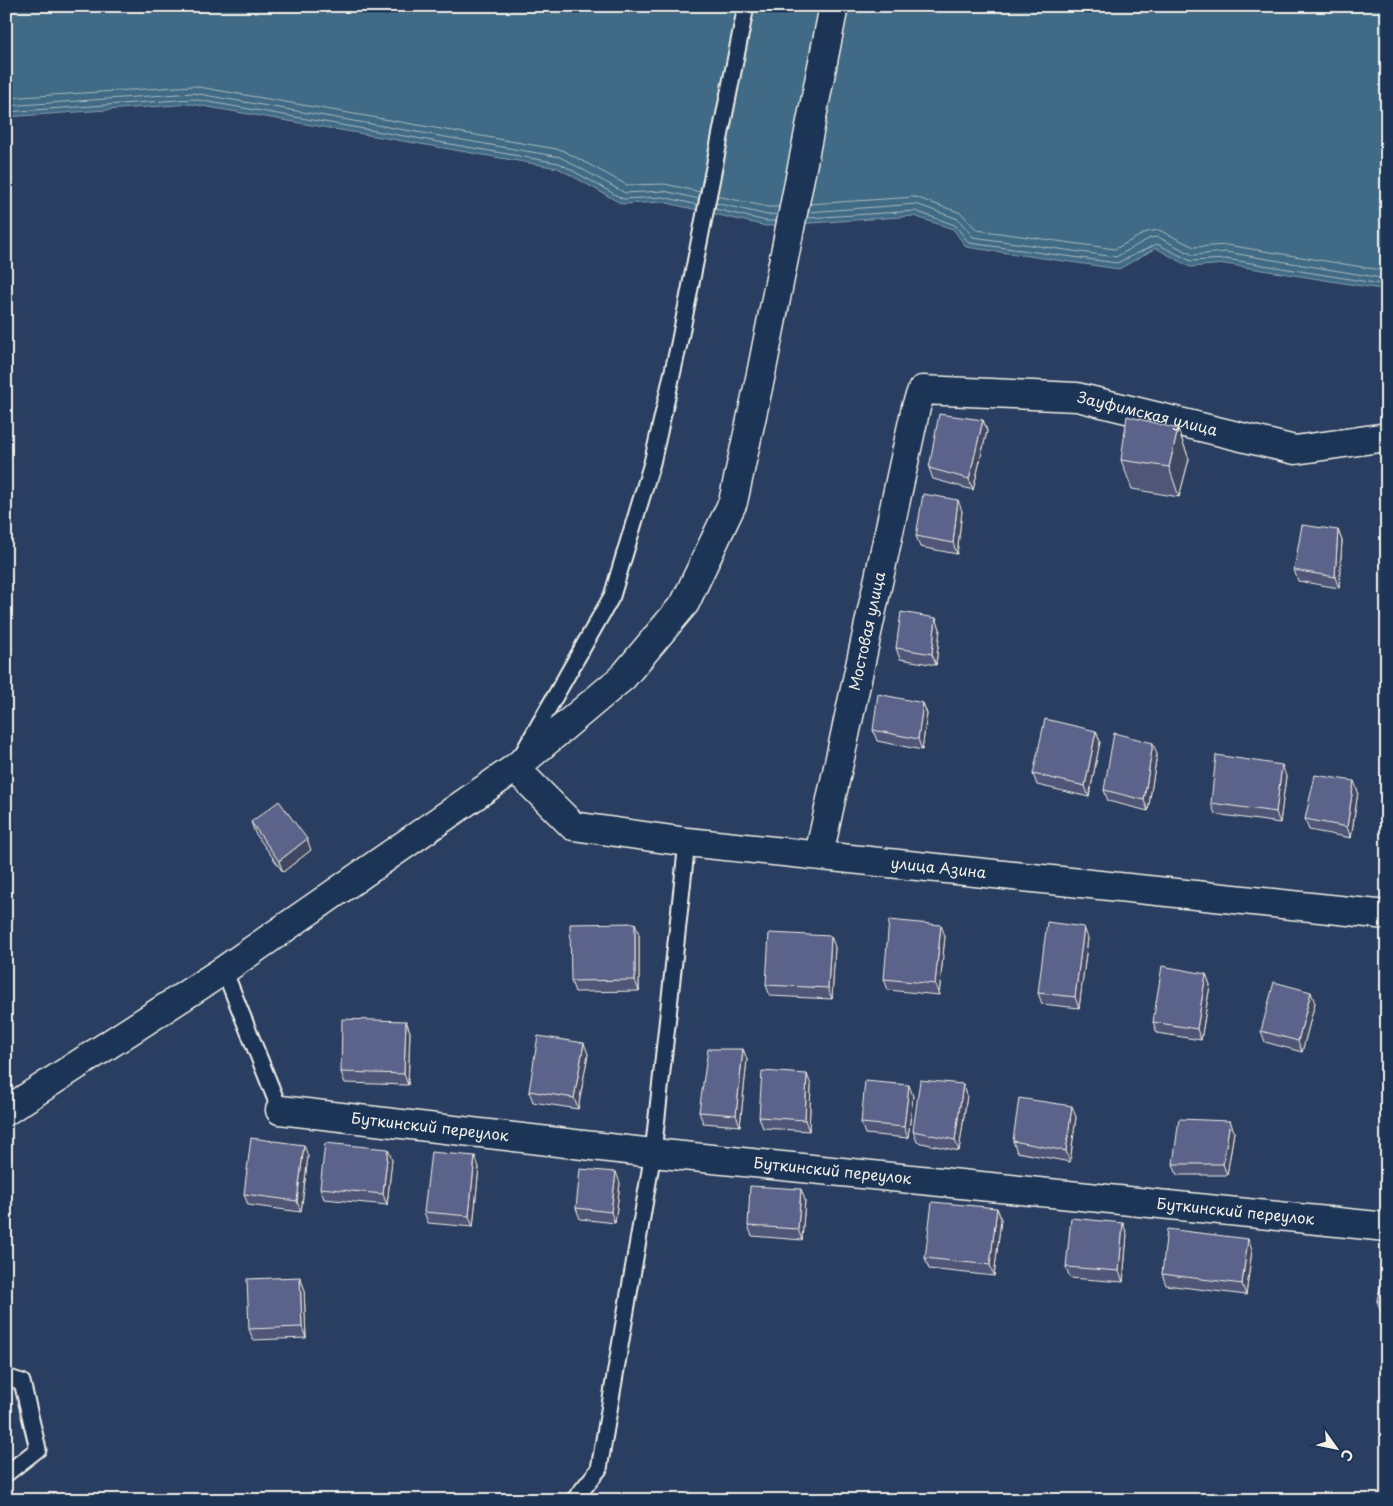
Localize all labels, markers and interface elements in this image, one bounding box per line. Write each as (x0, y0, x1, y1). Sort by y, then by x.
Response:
street label: Зауфимская улица (1075, 385, 1221, 441)
street label: Мостовая улица (842, 569, 890, 693)
street label: улица Азина (890, 850, 988, 883)
street label: Буткинский переулок (350, 1105, 510, 1146)
street label: Буткинский переулок (753, 1150, 913, 1189)
street label: Буткинский переулок (1156, 1191, 1316, 1230)
north arrow (1310, 1424, 1360, 1474)
text: С (1336, 1445, 1359, 1465)

